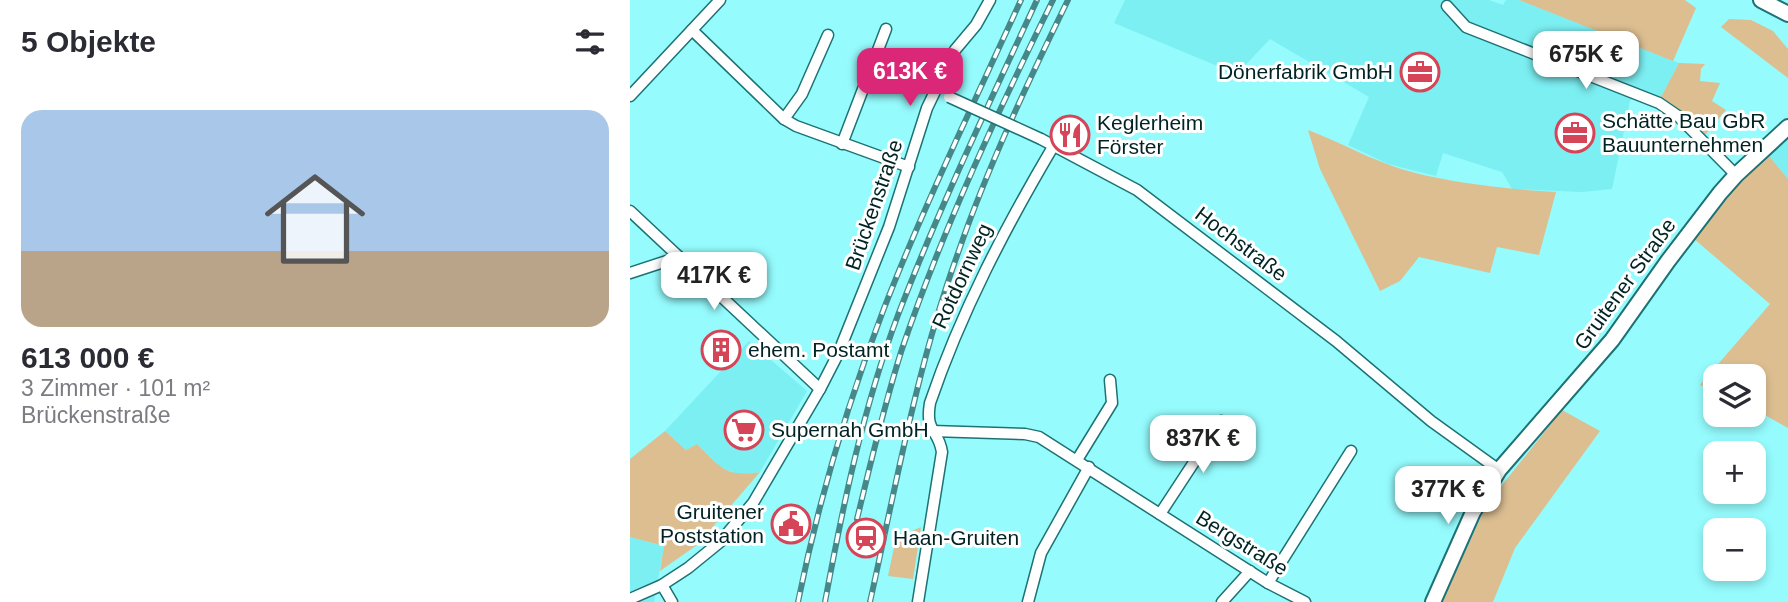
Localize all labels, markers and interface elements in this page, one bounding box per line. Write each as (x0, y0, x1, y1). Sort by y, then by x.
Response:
icon: filters (571, 23, 609, 61)
text: 5 Objekte (21, 25, 156, 58)
pin: 675K € (1529, 32, 1643, 91)
text: 675K € (1549, 41, 1623, 67)
pin: 613K € (853, 48, 967, 108)
office icon: Dönerfabrik GmbH (1399, 51, 1441, 93)
text: 613K € (873, 58, 947, 84)
place label: Dönerfabrik GmbH (1218, 60, 1393, 83)
place label: Schätte Bau GbR Bauunternehmen (1602, 109, 1765, 156)
place label: Keglerheim Förster (1097, 111, 1203, 158)
office icon: Schätte Bau GbR Bauunternehmen (1554, 112, 1596, 154)
restaurant icon: Keglerheim Förster (1049, 114, 1091, 156)
street label: Brückenstraße (840, 137, 907, 273)
icon: home (252, 156, 378, 282)
street label: Hochstraße (1191, 202, 1292, 285)
street label: Gruitener Straße (1569, 214, 1680, 354)
street label: Rotdornweg (927, 220, 996, 332)
pin: 417K € (657, 252, 771, 312)
text: 417K € (677, 262, 751, 288)
building icon: ehem. Postamt (700, 329, 742, 371)
place label: ehem. Postamt (748, 338, 889, 361)
text: 613 000 € (21, 341, 154, 374)
map controls (1703, 364, 1766, 581)
button: layers (1703, 364, 1766, 427)
text: 3 Zimmer · 101 m² (21, 375, 210, 401)
text: Brückenstraße (21, 402, 171, 428)
supermarket icon: Supernah GmbH (723, 409, 765, 451)
pin: 837K € (1146, 416, 1260, 475)
place label: Supernah GmbH (771, 418, 929, 441)
text: 837K € (1166, 425, 1240, 451)
button: + (1703, 441, 1766, 504)
pin: 377K € (1391, 466, 1505, 526)
text: 377K € (1411, 476, 1485, 502)
place label: Gruitener Poststation (660, 500, 764, 547)
public building icon: Gruitener Poststation (770, 503, 812, 545)
street label: Bergstraße (1192, 505, 1292, 580)
station icon: Haan-Gruiten (845, 517, 887, 559)
button: − (1703, 518, 1766, 581)
place label: Haan-Gruiten (893, 526, 1019, 549)

